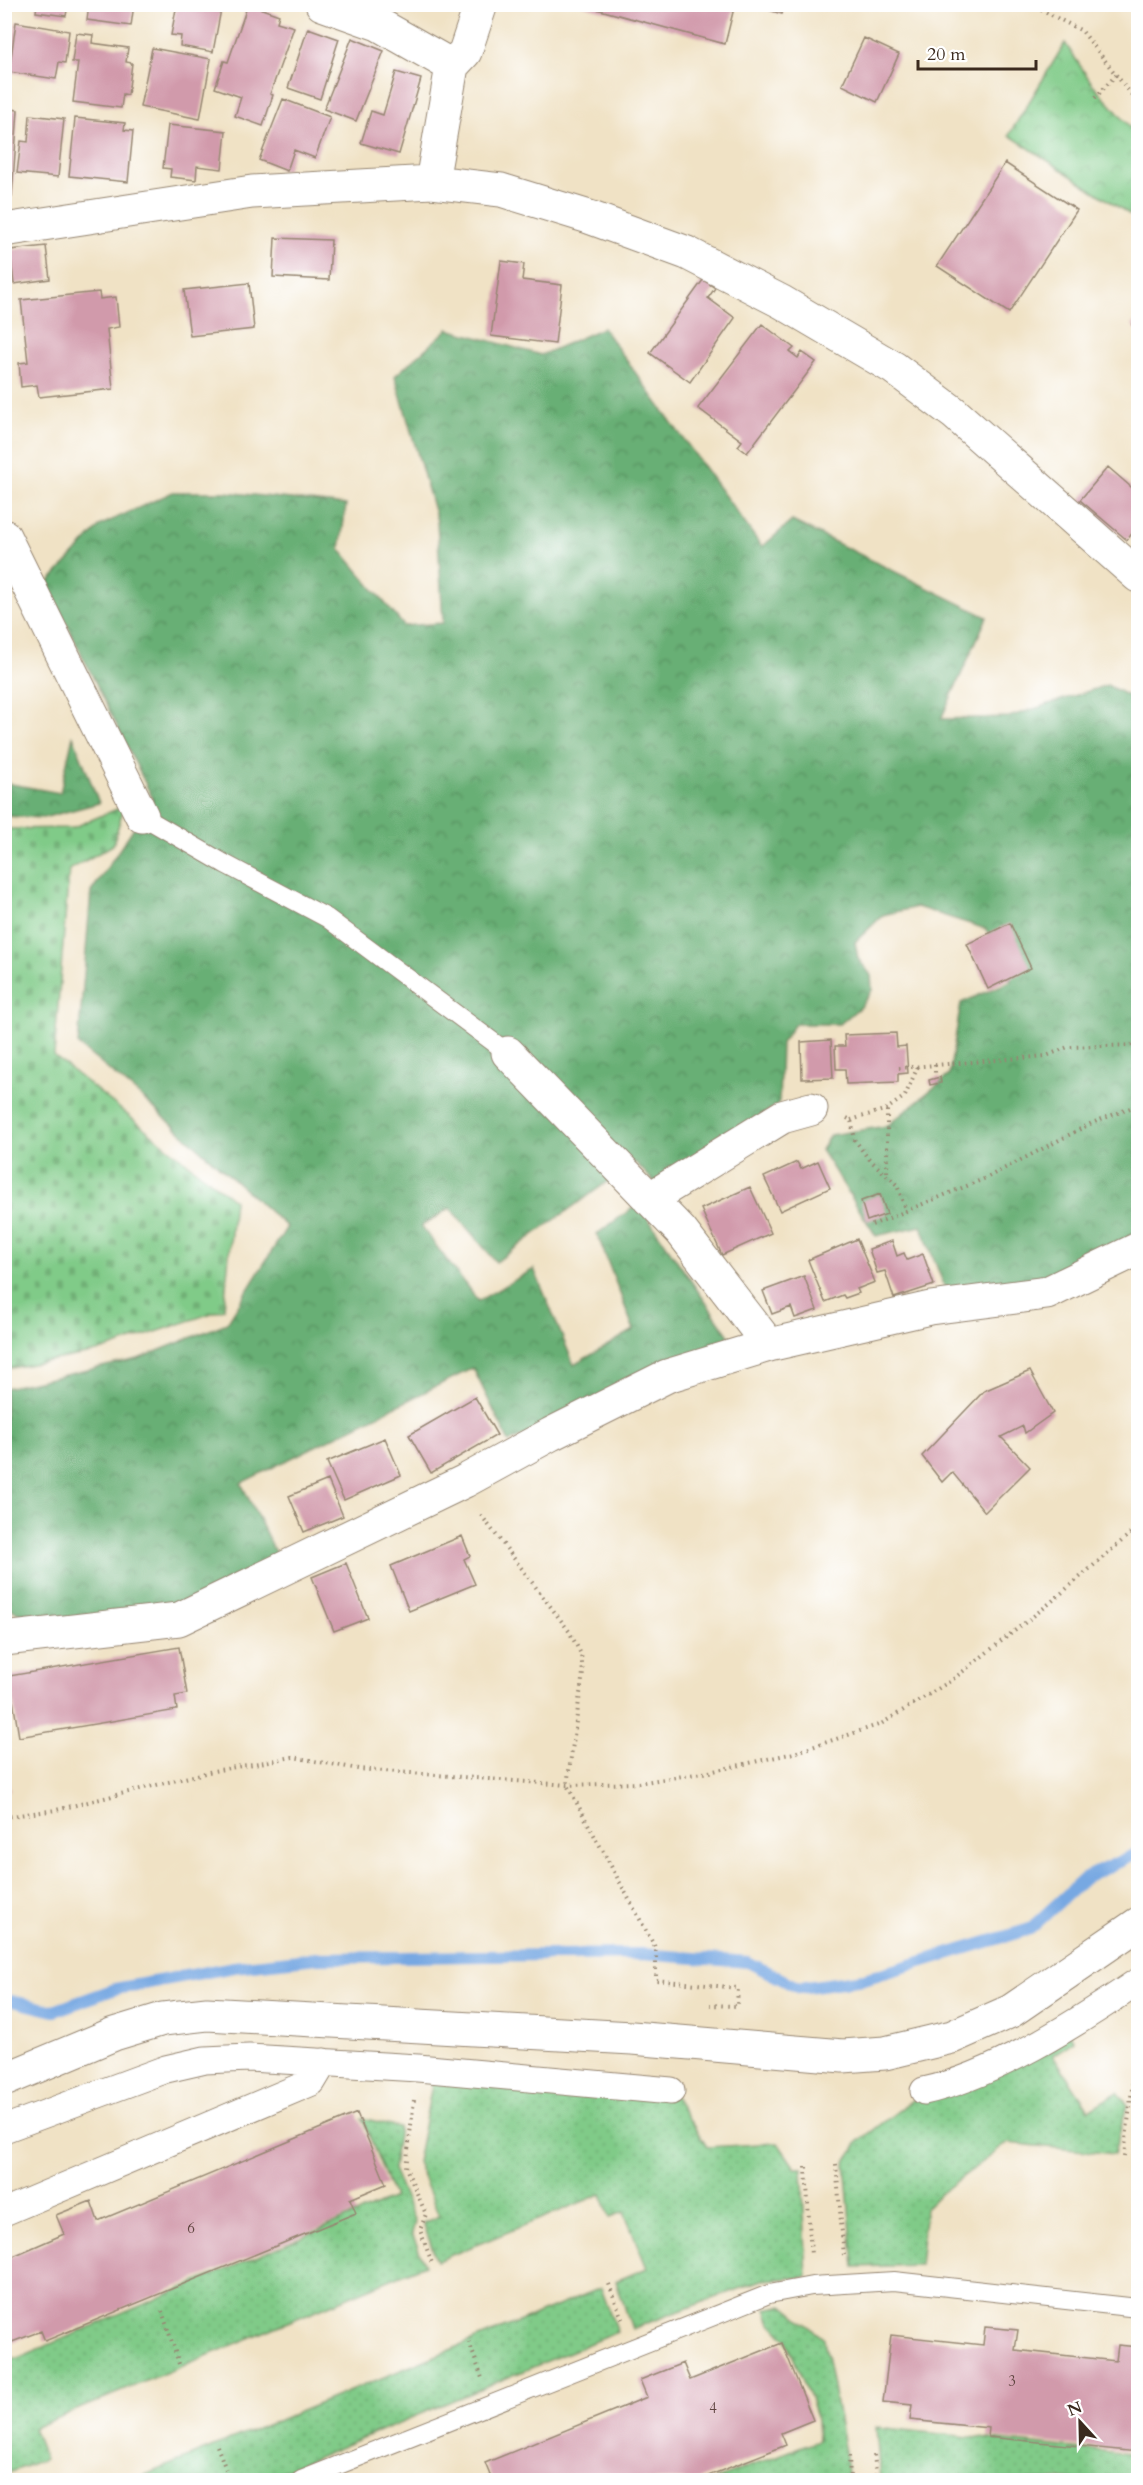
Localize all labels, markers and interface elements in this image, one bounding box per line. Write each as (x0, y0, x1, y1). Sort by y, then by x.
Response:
scale bar (918, 33, 1036, 71)
text: 20 m (927, 42, 966, 67)
house number: 6 (187, 2218, 195, 2238)
house number: 3 (1008, 2371, 1016, 2391)
north arrow (1050, 2392, 1110, 2452)
text: N (1064, 2396, 1085, 2422)
house number: 4 (709, 2398, 717, 2418)

